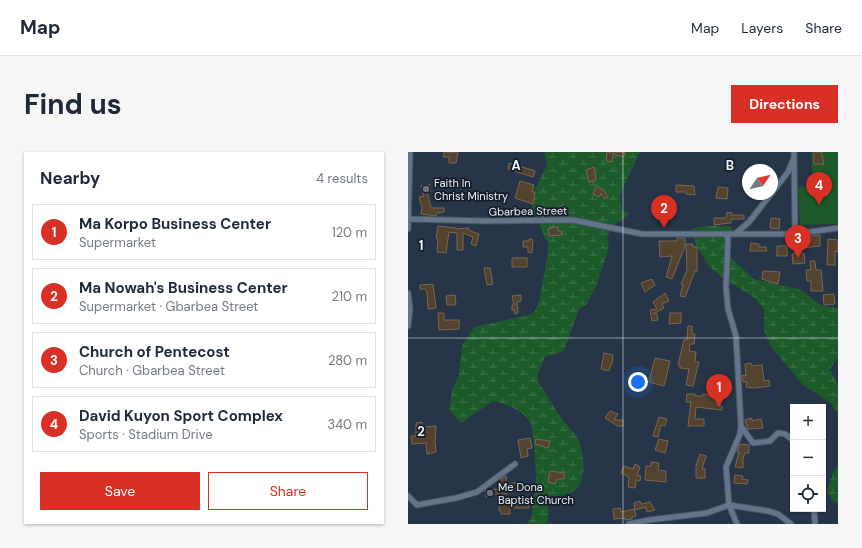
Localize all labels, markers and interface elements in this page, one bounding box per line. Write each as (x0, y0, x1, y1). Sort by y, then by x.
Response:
text: Map (20, 15, 60, 40)
text: Map (691, 19, 719, 37)
text: Layers (741, 19, 783, 37)
text: Share (805, 19, 842, 37)
button: Directions (731, 85, 838, 123)
text: Find us (24, 86, 122, 123)
text: A (511, 157, 521, 174)
text: B (726, 157, 734, 174)
north arrow (742, 164, 778, 200)
text: Nearby (40, 167, 100, 189)
text: 4 results (316, 170, 368, 187)
pin: 4 (806, 172, 832, 205)
place label: Faith In Christ Ministry (434, 176, 508, 203)
marker: Faith In Christ Ministry (421, 184, 431, 194)
pin: 2 (651, 195, 677, 228)
street label: Gbarbea Street (489, 203, 567, 219)
text: Ma Korpo Business Center (79, 214, 271, 234)
text: 1 (52, 224, 56, 241)
text: 120 m (332, 224, 367, 241)
pin: 3 (785, 225, 811, 258)
text: Supermarket (79, 234, 156, 251)
text: 1 (419, 237, 423, 254)
text: Ma Nowah's Business Center (79, 278, 288, 298)
text: 2 (50, 288, 58, 305)
text: 210 m (332, 288, 367, 305)
text: Supermarket · Gbarbea Street (79, 298, 258, 315)
text: Church of Pentecost (79, 342, 230, 362)
text: 3 (50, 352, 58, 369)
text: 280 m (328, 352, 367, 369)
text: Church · Gbarbea Street (79, 362, 225, 379)
your location (628, 372, 648, 392)
pin: 1 (706, 374, 732, 407)
map controls (790, 404, 826, 512)
button: + (790, 404, 826, 440)
text: David Kuyon Sport Complex (79, 406, 283, 426)
text: 4 (50, 416, 58, 433)
text: 340 m (327, 416, 367, 433)
text: 2 (417, 423, 425, 440)
text: Sports · Stadium Drive (79, 426, 213, 443)
button: − (790, 440, 826, 476)
button: Save (40, 472, 200, 510)
button: Share (208, 472, 368, 510)
button: locate (790, 476, 826, 512)
place label: Me Dona Baptist Church (498, 480, 574, 507)
marker: Me Dona Baptist Church (485, 488, 495, 498)

